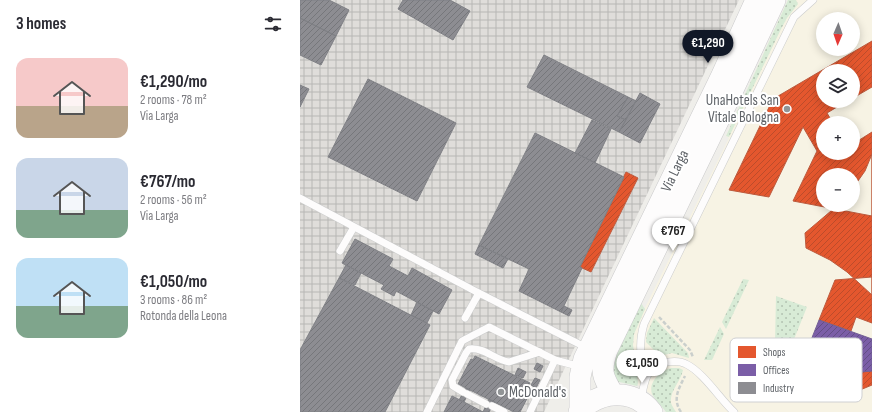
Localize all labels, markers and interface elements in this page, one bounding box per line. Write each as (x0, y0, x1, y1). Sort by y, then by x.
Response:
north arrow (816, 12, 860, 56)
map controls (816, 12, 860, 212)
icon: filters (262, 13, 284, 35)
text: 3 homes (16, 14, 66, 34)
pin: €1,290 (675, 30, 741, 64)
text: €1,290 (691, 35, 725, 51)
button: layers (816, 64, 860, 108)
text: €1,290/mo (140, 72, 207, 92)
icon: home (48, 74, 96, 122)
place label: UnaHotels San Vitale Bologna (706, 91, 779, 127)
text: 2 rooms · 78 m² (140, 92, 207, 108)
marker: UnaHotels San Vitale Bologna (782, 104, 792, 114)
text: Via Larga (140, 108, 179, 124)
button: + (816, 116, 860, 160)
street label: Via Larga (657, 147, 693, 195)
button: − (816, 168, 860, 212)
text: €767/mo (140, 172, 195, 192)
icon: home (48, 174, 96, 222)
text: 2 rooms · 56 m² (140, 192, 207, 208)
text: Via Larga (140, 208, 179, 224)
pin: €767 (649, 218, 697, 252)
text: €767 (661, 223, 685, 239)
text: €1,050/mo (140, 272, 207, 292)
icon: home (48, 274, 96, 322)
text: 3 rooms · 86 m² (140, 292, 207, 308)
text: Rotonda della Leona (140, 308, 227, 324)
legend (730, 338, 862, 402)
text: Shops (763, 346, 786, 359)
pin: €1,050 (609, 350, 675, 384)
text: €1,050 (625, 355, 659, 371)
text: Offices (763, 364, 790, 377)
text: Industry (763, 382, 795, 395)
place label: McDonald's (509, 383, 567, 402)
marker: McDonald's (496, 387, 506, 397)

